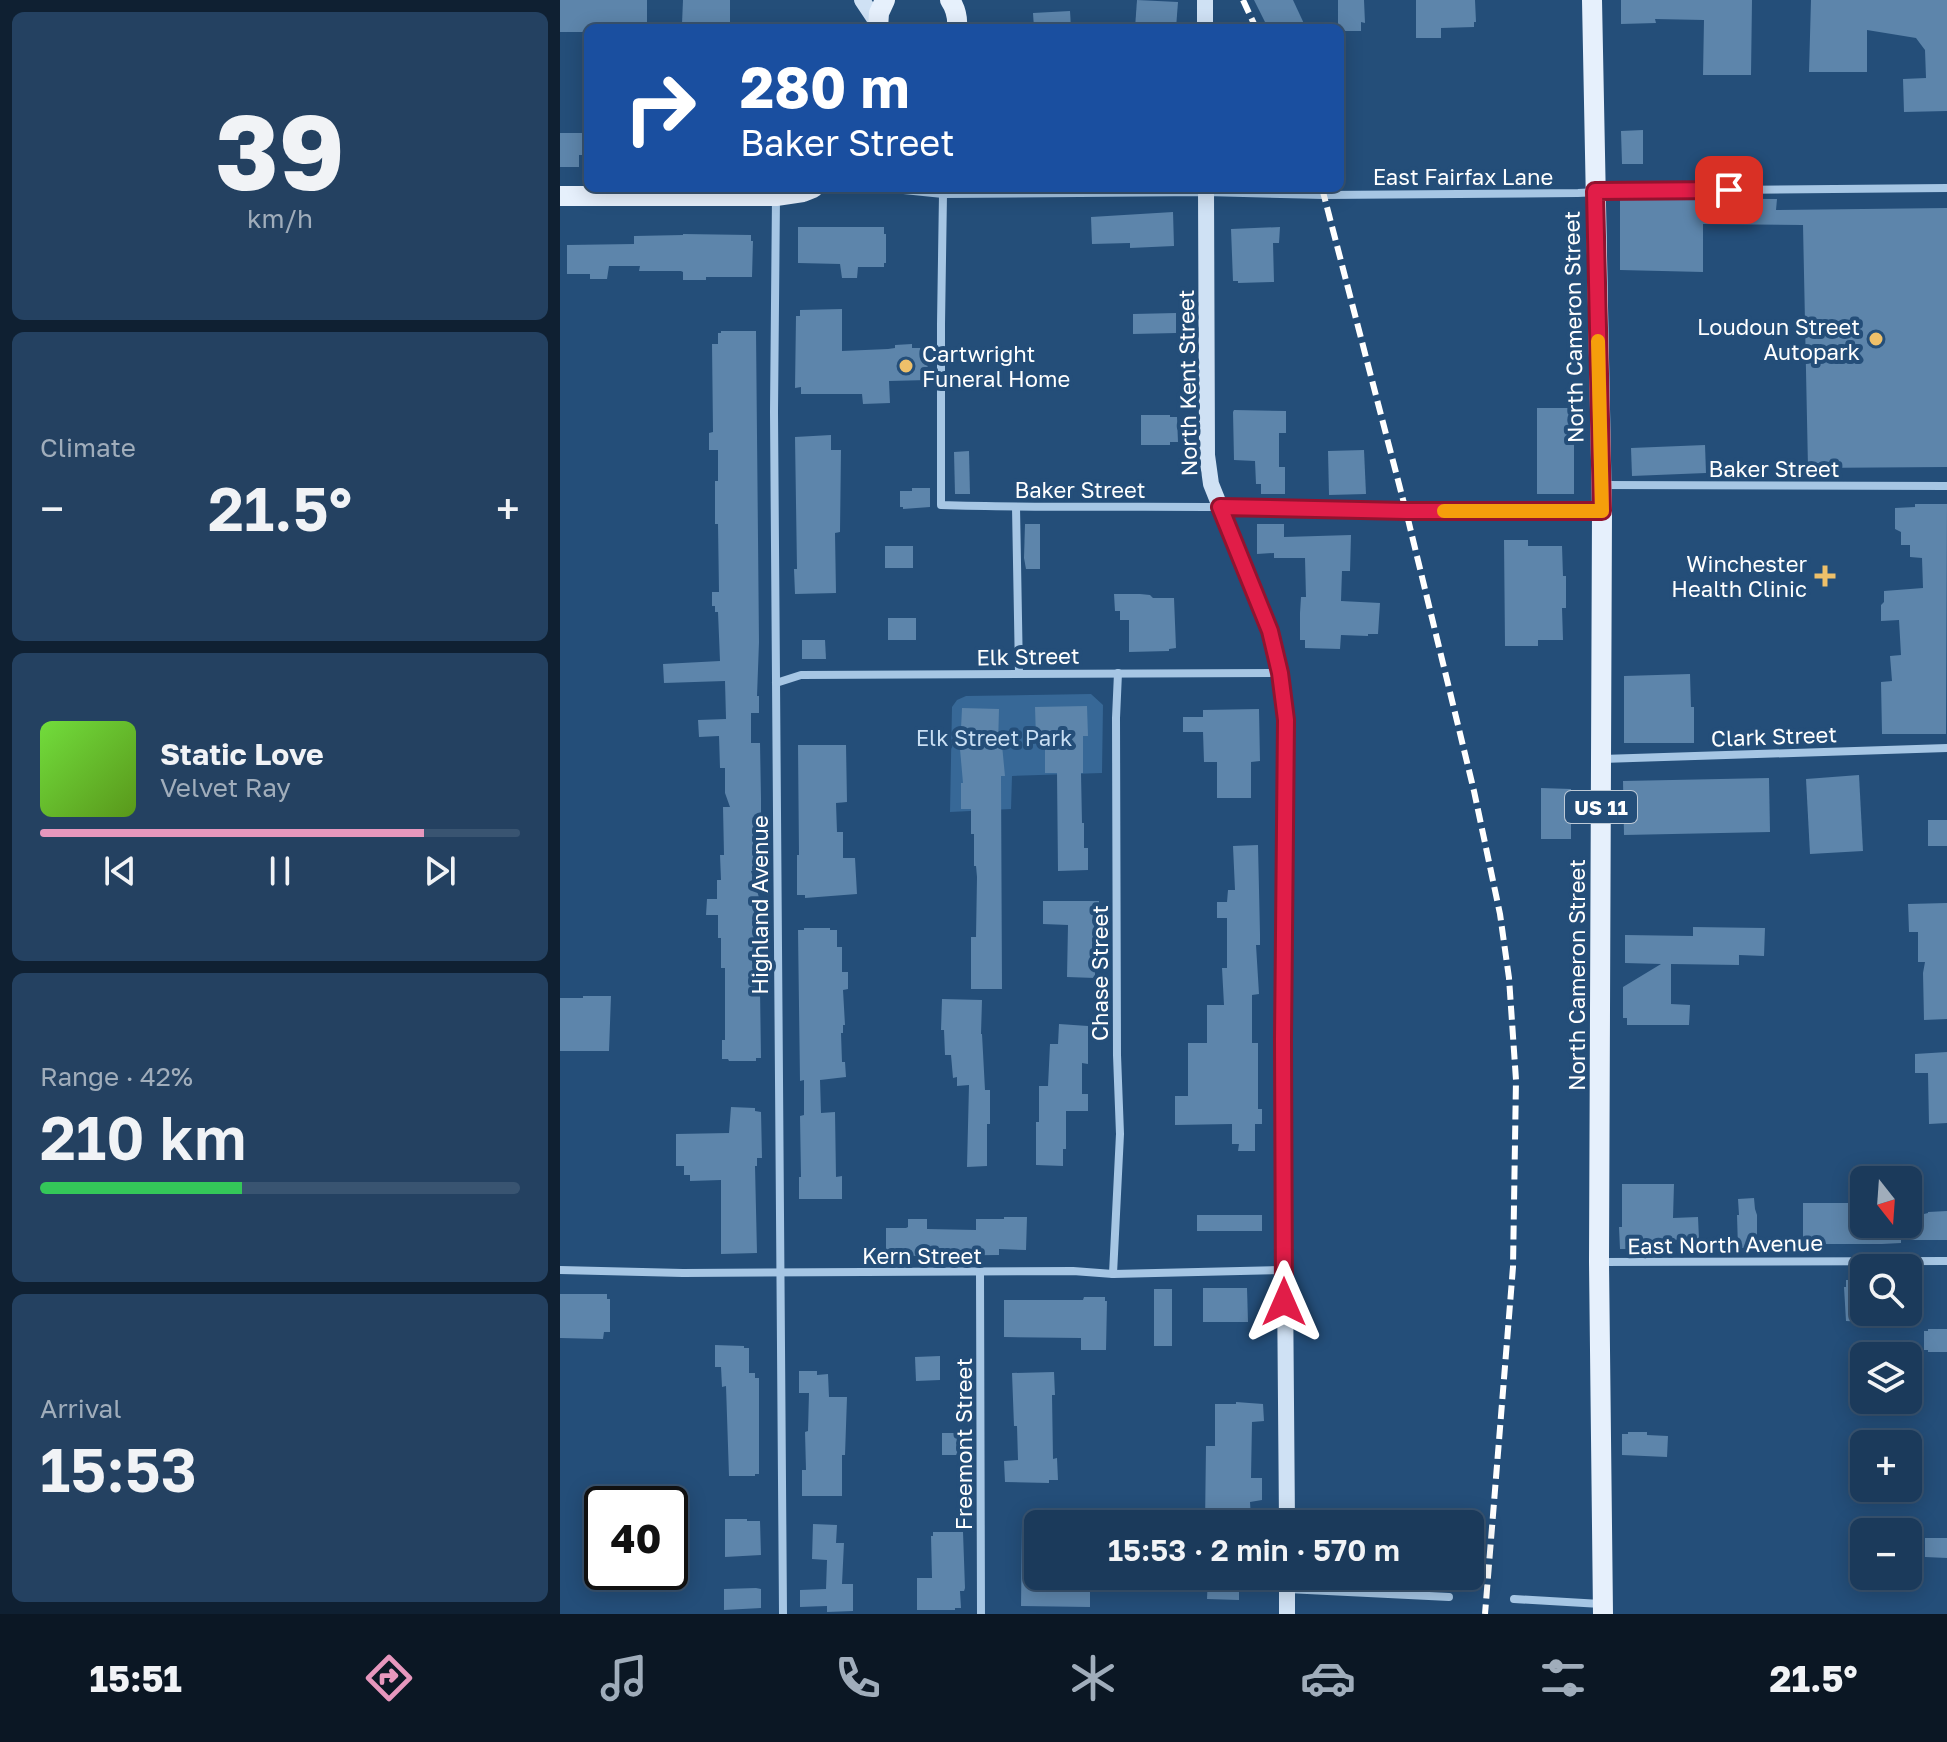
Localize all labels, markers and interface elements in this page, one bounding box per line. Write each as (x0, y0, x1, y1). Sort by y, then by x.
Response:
text: 280 m (740, 53, 909, 120)
icon: right (608, 56, 712, 160)
text: 39 (215, 88, 345, 213)
text: Baker Street (740, 121, 955, 164)
pin (1695, 156, 1763, 224)
street label: East Fairfax Lane (1373, 163, 1553, 190)
icon: arrive (1707, 168, 1751, 212)
text: km/h (247, 203, 313, 234)
street label: North Cameron Street (1557, 211, 1589, 443)
street label: North Kent Street (1172, 289, 1202, 477)
place label: Loudoun Street Autopark (1697, 313, 1860, 365)
marker: Loudoun Street Autopark (1867, 330, 1885, 348)
place label: Cartwright Funeral Home (922, 340, 1070, 392)
marker: Cartwright Funeral Home (897, 357, 915, 375)
text: Climate (40, 432, 136, 463)
street label: Baker Street (1708, 455, 1840, 482)
text: 21.5° (208, 472, 352, 544)
street label: Baker Street (1014, 476, 1146, 503)
text: − (40, 482, 64, 535)
text: + (496, 482, 520, 535)
place label: Winchester Health Clinic (1671, 550, 1807, 602)
marker: Winchester Health Clinic (1814, 565, 1836, 587)
street label: Elk Street (976, 642, 1080, 670)
street label: Clark Street (1711, 720, 1837, 752)
park label: Elk Street Park (916, 724, 1072, 751)
text: Static Love (160, 736, 324, 772)
text: Velvet Ray (160, 772, 291, 803)
road number: US 11 (1565, 791, 1637, 823)
street label: Highland Avenue (746, 815, 773, 995)
icon: previous (98, 849, 142, 893)
icon: pause (258, 849, 302, 893)
icon: next (418, 849, 462, 893)
street label: North Cameron Street (1563, 859, 1590, 1091)
street label: Chase Street (1086, 905, 1113, 1041)
text: Range · 42% (40, 1061, 193, 1092)
text: 210 km (40, 1101, 247, 1173)
north arrow (1850, 1166, 1922, 1238)
map controls (1850, 1166, 1922, 1590)
street label: East North Avenue (1627, 1229, 1823, 1259)
street label: Kern Street (862, 1242, 982, 1269)
button: search (1850, 1254, 1922, 1326)
position arrow (1242, 1260, 1326, 1344)
button: layers (1850, 1342, 1922, 1414)
street label: Freemont Street (950, 1358, 977, 1530)
text: Arrival (40, 1393, 121, 1424)
button: + (1850, 1430, 1922, 1502)
text: 15:53 (40, 1433, 197, 1505)
speed limit sign: 40 (584, 1486, 688, 1590)
button: − (1850, 1518, 1922, 1590)
text: 15:53 · 2 min · 570 m (1108, 1532, 1400, 1568)
icon: directions (361, 1650, 417, 1706)
icon: music (596, 1650, 652, 1706)
icon: phone (830, 1650, 886, 1706)
icon: climate (1065, 1650, 1121, 1706)
icon: car (1300, 1650, 1356, 1706)
icon: filters (1535, 1650, 1591, 1706)
text: 15:51 (89, 1657, 182, 1700)
text: 21.5° (1770, 1657, 1858, 1700)

